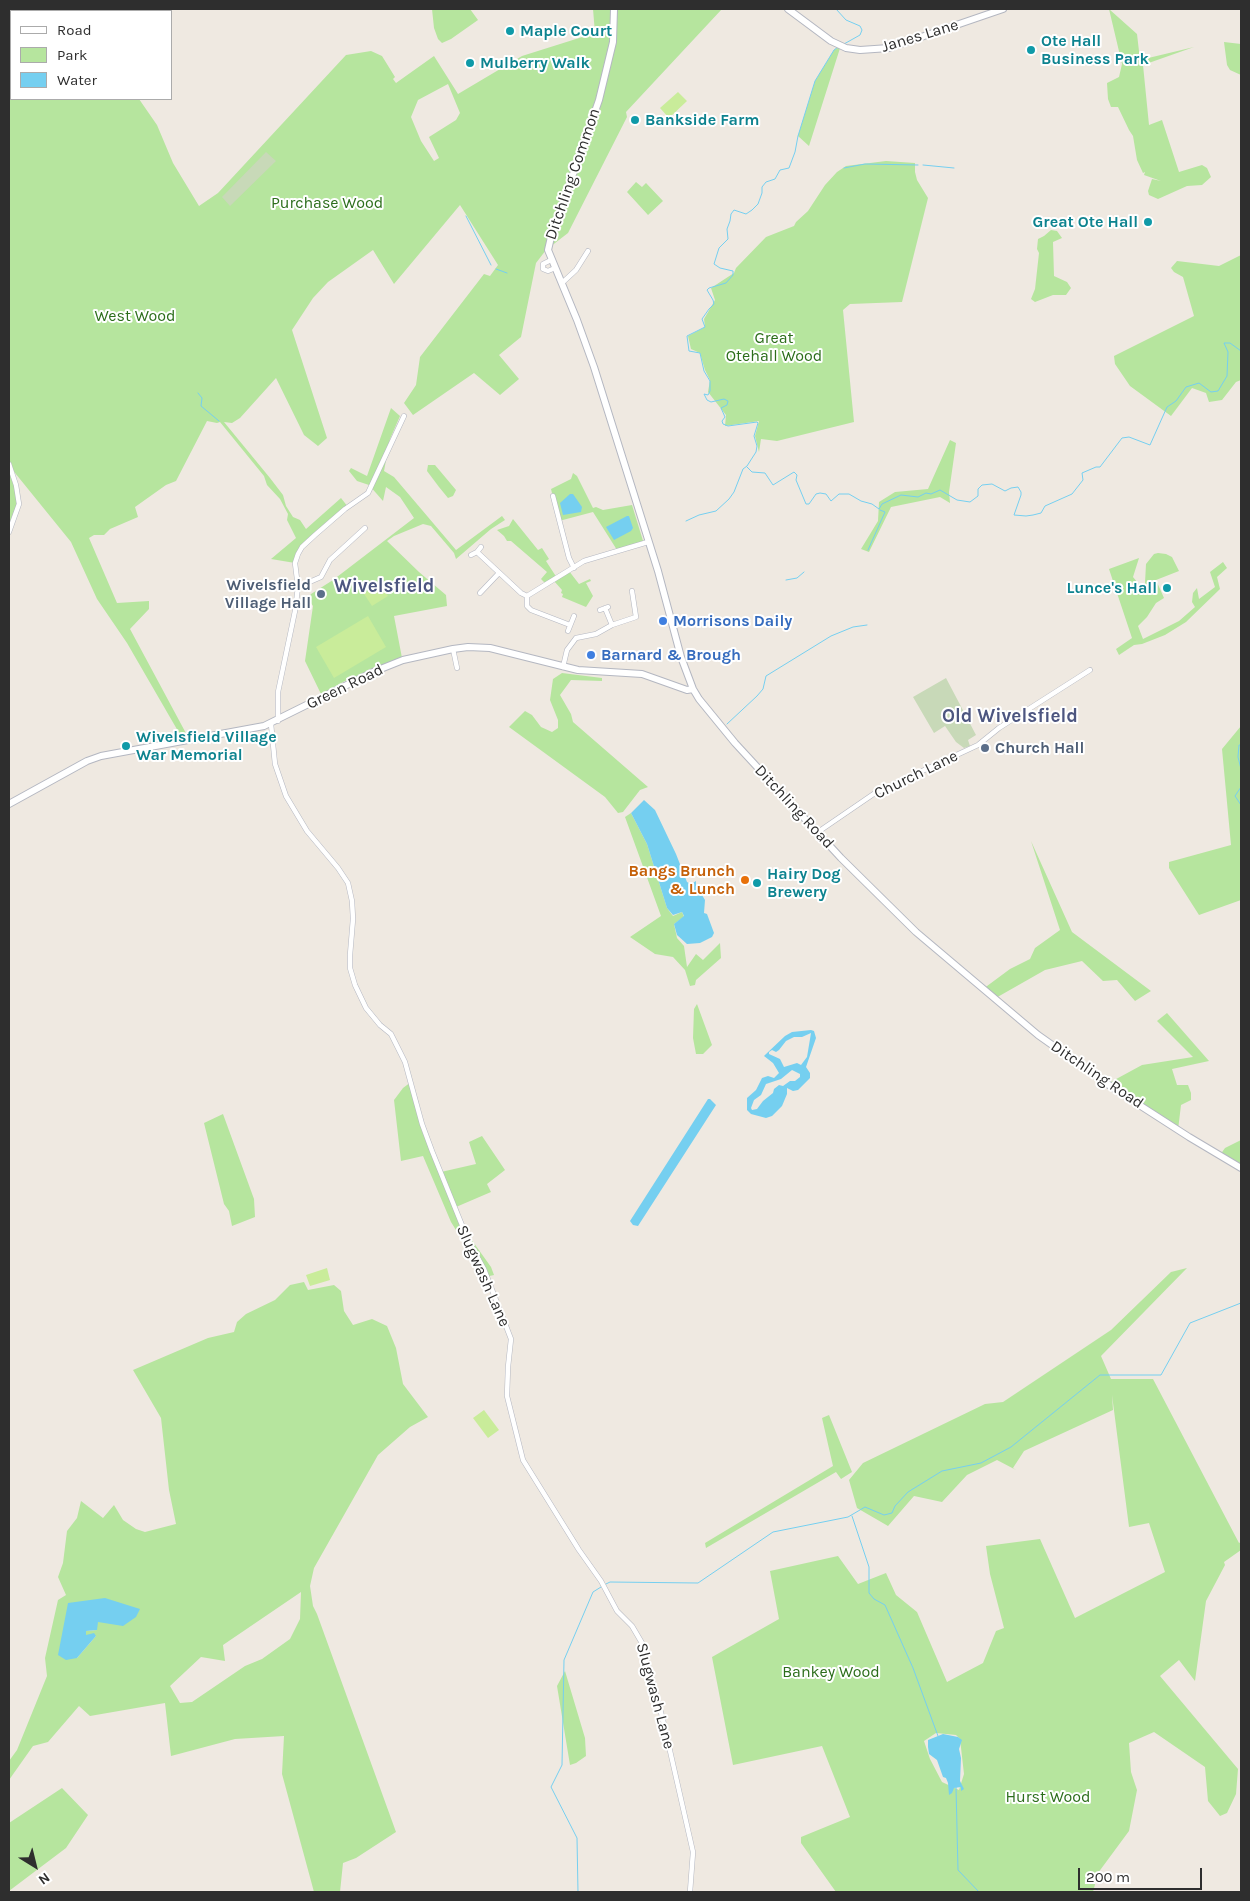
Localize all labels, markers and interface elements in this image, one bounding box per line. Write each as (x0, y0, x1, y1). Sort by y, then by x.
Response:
legend (10, 10, 172, 100)
street label: Janes Lane (879, 15, 961, 57)
text: Road (57, 21, 92, 39)
place label: Maple Court (520, 21, 612, 41)
marker: Maple Court (504, 25, 516, 37)
place label: Ote Hall Business Park (1041, 31, 1149, 69)
marker: Ote Hall Business Park (1025, 44, 1037, 56)
text: Park (57, 46, 87, 64)
place label: Mulberry Walk (480, 53, 590, 73)
marker: Mulberry Walk (464, 57, 476, 69)
text: Water (57, 71, 97, 89)
street label: Ditchling Common (541, 106, 605, 242)
place label: Bankside Farm (645, 110, 759, 130)
marker: Bankside Farm (629, 114, 641, 126)
park label: Purchase Wood (271, 193, 383, 213)
place label: Great Ote Hall (1033, 212, 1138, 232)
marker: Great Ote Hall (1142, 216, 1154, 228)
park label: West Wood (95, 306, 175, 326)
park label: Great Otehall Wood (726, 328, 822, 366)
place label: Wivelsfield Village Hall (225, 575, 311, 613)
district label: Wivelsfield (334, 576, 434, 598)
place label: Lunce's Hall (1066, 578, 1157, 598)
marker: Lunce's Hall (1161, 582, 1173, 594)
marker: Wivelsfield Village Hall (315, 588, 327, 600)
place label: Morrisons Daily (673, 611, 792, 631)
marker: Morrisons Daily (657, 615, 669, 627)
place label: Barnard & Brough (601, 645, 741, 665)
marker: Barnard & Brough (585, 649, 597, 661)
street label: Green Road (304, 660, 386, 714)
district label: Old Wivelsfield (942, 706, 1078, 728)
place label: Wivelsfield Village War Memorial (136, 727, 277, 765)
place label: Church Hall (995, 738, 1084, 758)
marker: Wivelsfield Village War Memorial (120, 740, 132, 752)
marker: Church Hall (979, 742, 991, 754)
street label: Church Lane (871, 746, 961, 804)
street label: Ditchling Road (750, 761, 838, 853)
place label: Bangs Brunch & Lunch (628, 861, 735, 899)
place label: Hairy Dog Brewery (767, 864, 841, 902)
marker: Bangs Brunch & Lunch (739, 874, 751, 886)
marker: Hairy Dog Brewery (751, 877, 763, 889)
street label: Ditchling Road (1047, 1037, 1147, 1113)
street label: Slugwash Lane (452, 1222, 514, 1330)
street label: Slugwash Lane (632, 1641, 678, 1751)
park label: Bankey Wood (782, 1662, 880, 1682)
park label: Hurst Wood (1005, 1787, 1091, 1807)
north arrow (10, 1841, 60, 1891)
scale bar (1080, 1858, 1204, 1890)
text: 200 m (1086, 1868, 1130, 1886)
text: N (35, 1869, 53, 1888)

